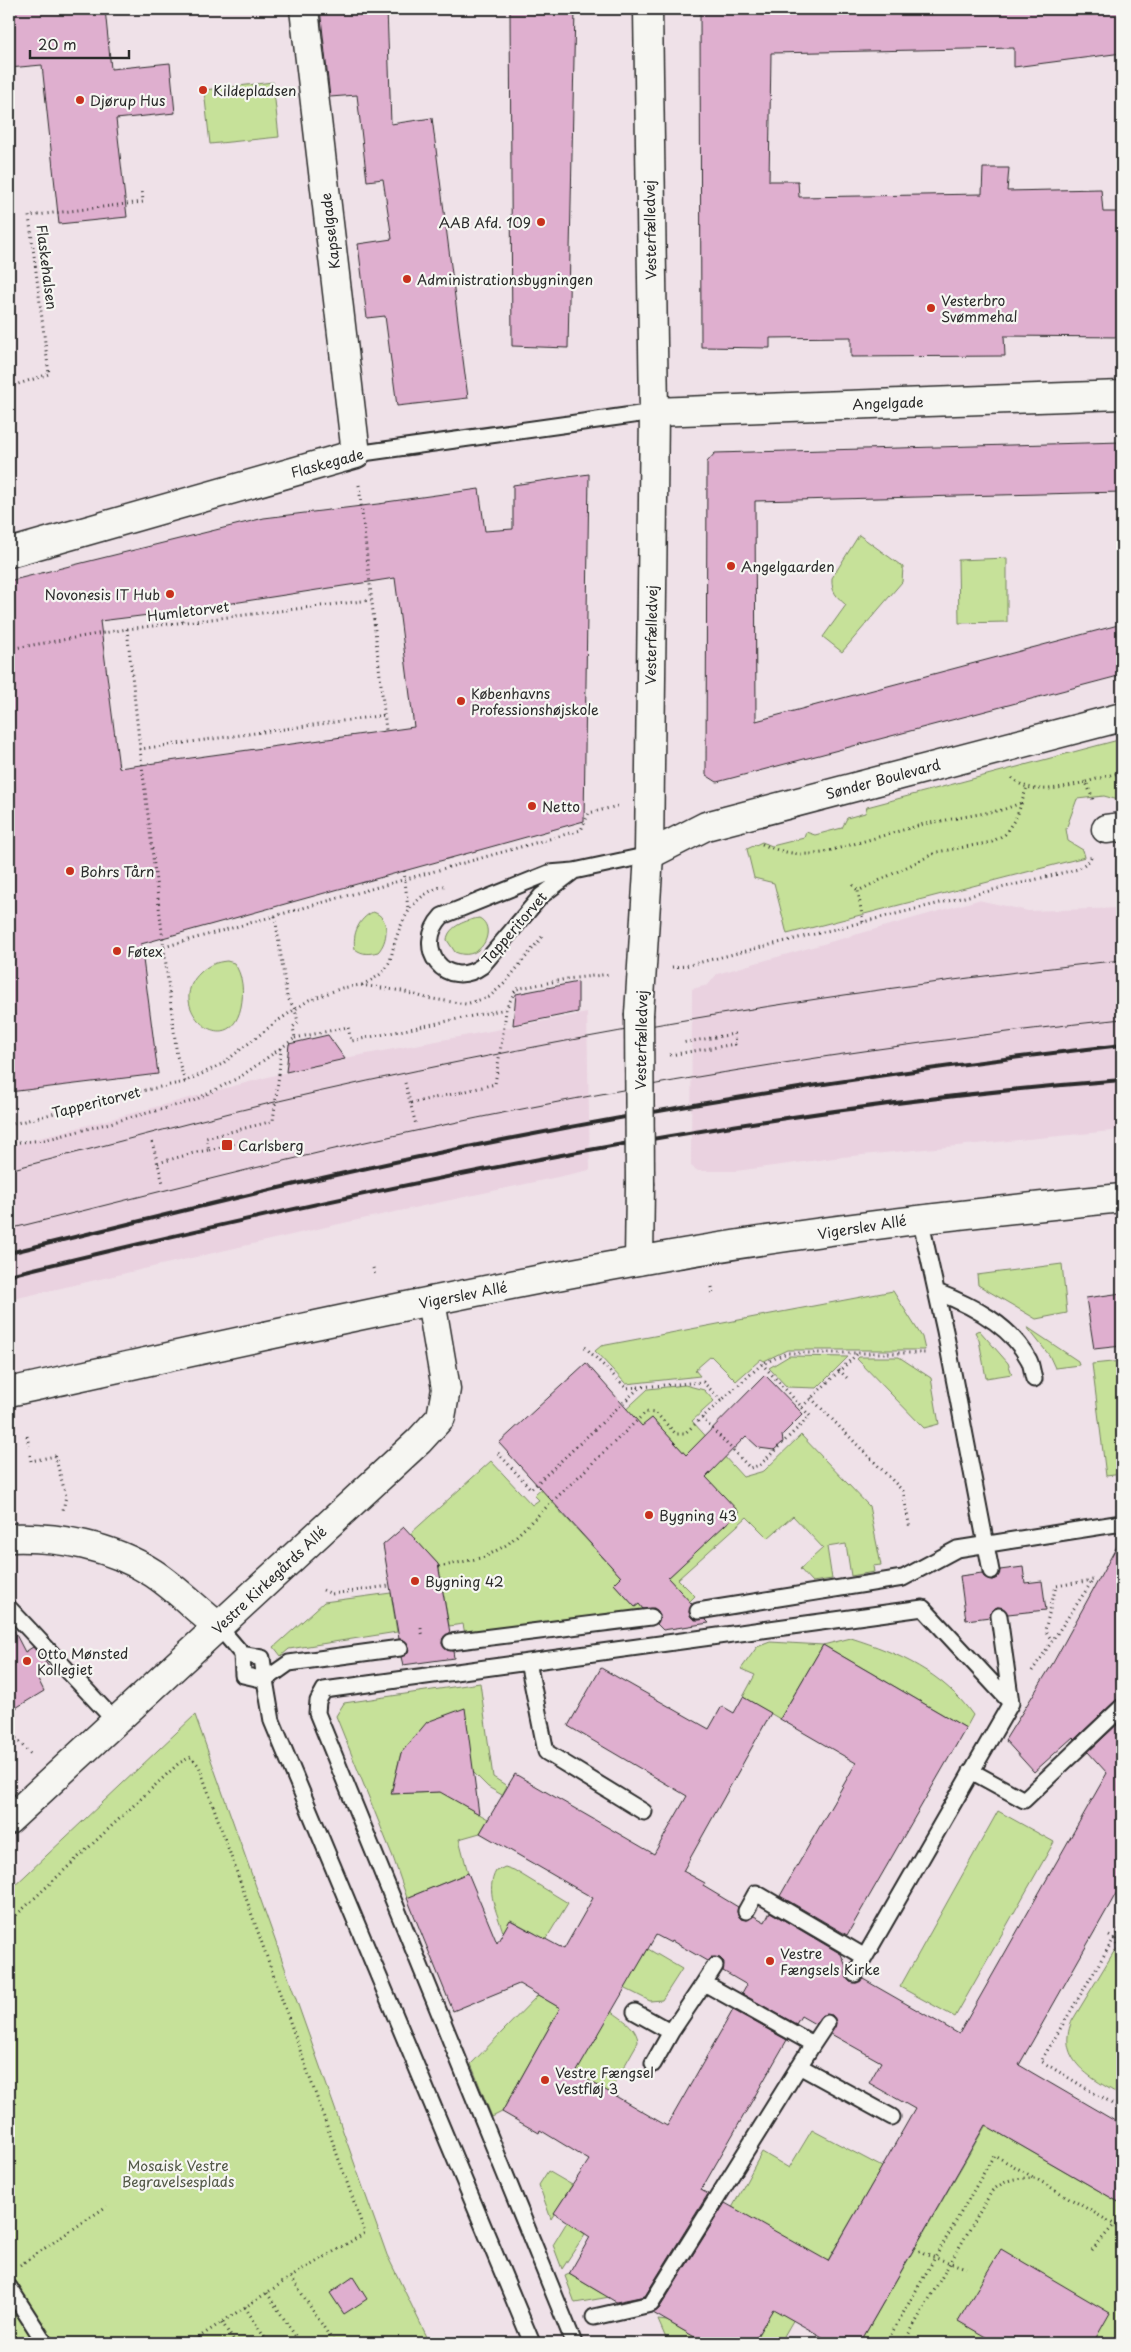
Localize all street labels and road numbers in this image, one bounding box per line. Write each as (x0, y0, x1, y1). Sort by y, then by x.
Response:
street label: Vesterfælledvej (639, 180, 661, 280)
street label: Kapselgade (315, 192, 345, 270)
street label: Flaskehalsen (31, 223, 63, 311)
street label: Angelgade (852, 391, 924, 415)
street label: Flaskegade (288, 443, 366, 483)
street label: Vesterfælledvej (640, 585, 662, 685)
street label: Humletorvet (146, 596, 230, 626)
street label: Sønder Boulevard (823, 753, 943, 804)
street label: Tapperitorvet (476, 887, 552, 969)
street label: Vesterfælledvej (630, 990, 652, 1090)
street label: Tapperitorvet (50, 1081, 143, 1123)
street label: Vigerslev Allé (816, 1210, 908, 1244)
street label: Vigerslev Allé (417, 1276, 509, 1314)
street label: Vestre Kirkegårds Allé (207, 1521, 331, 1639)

